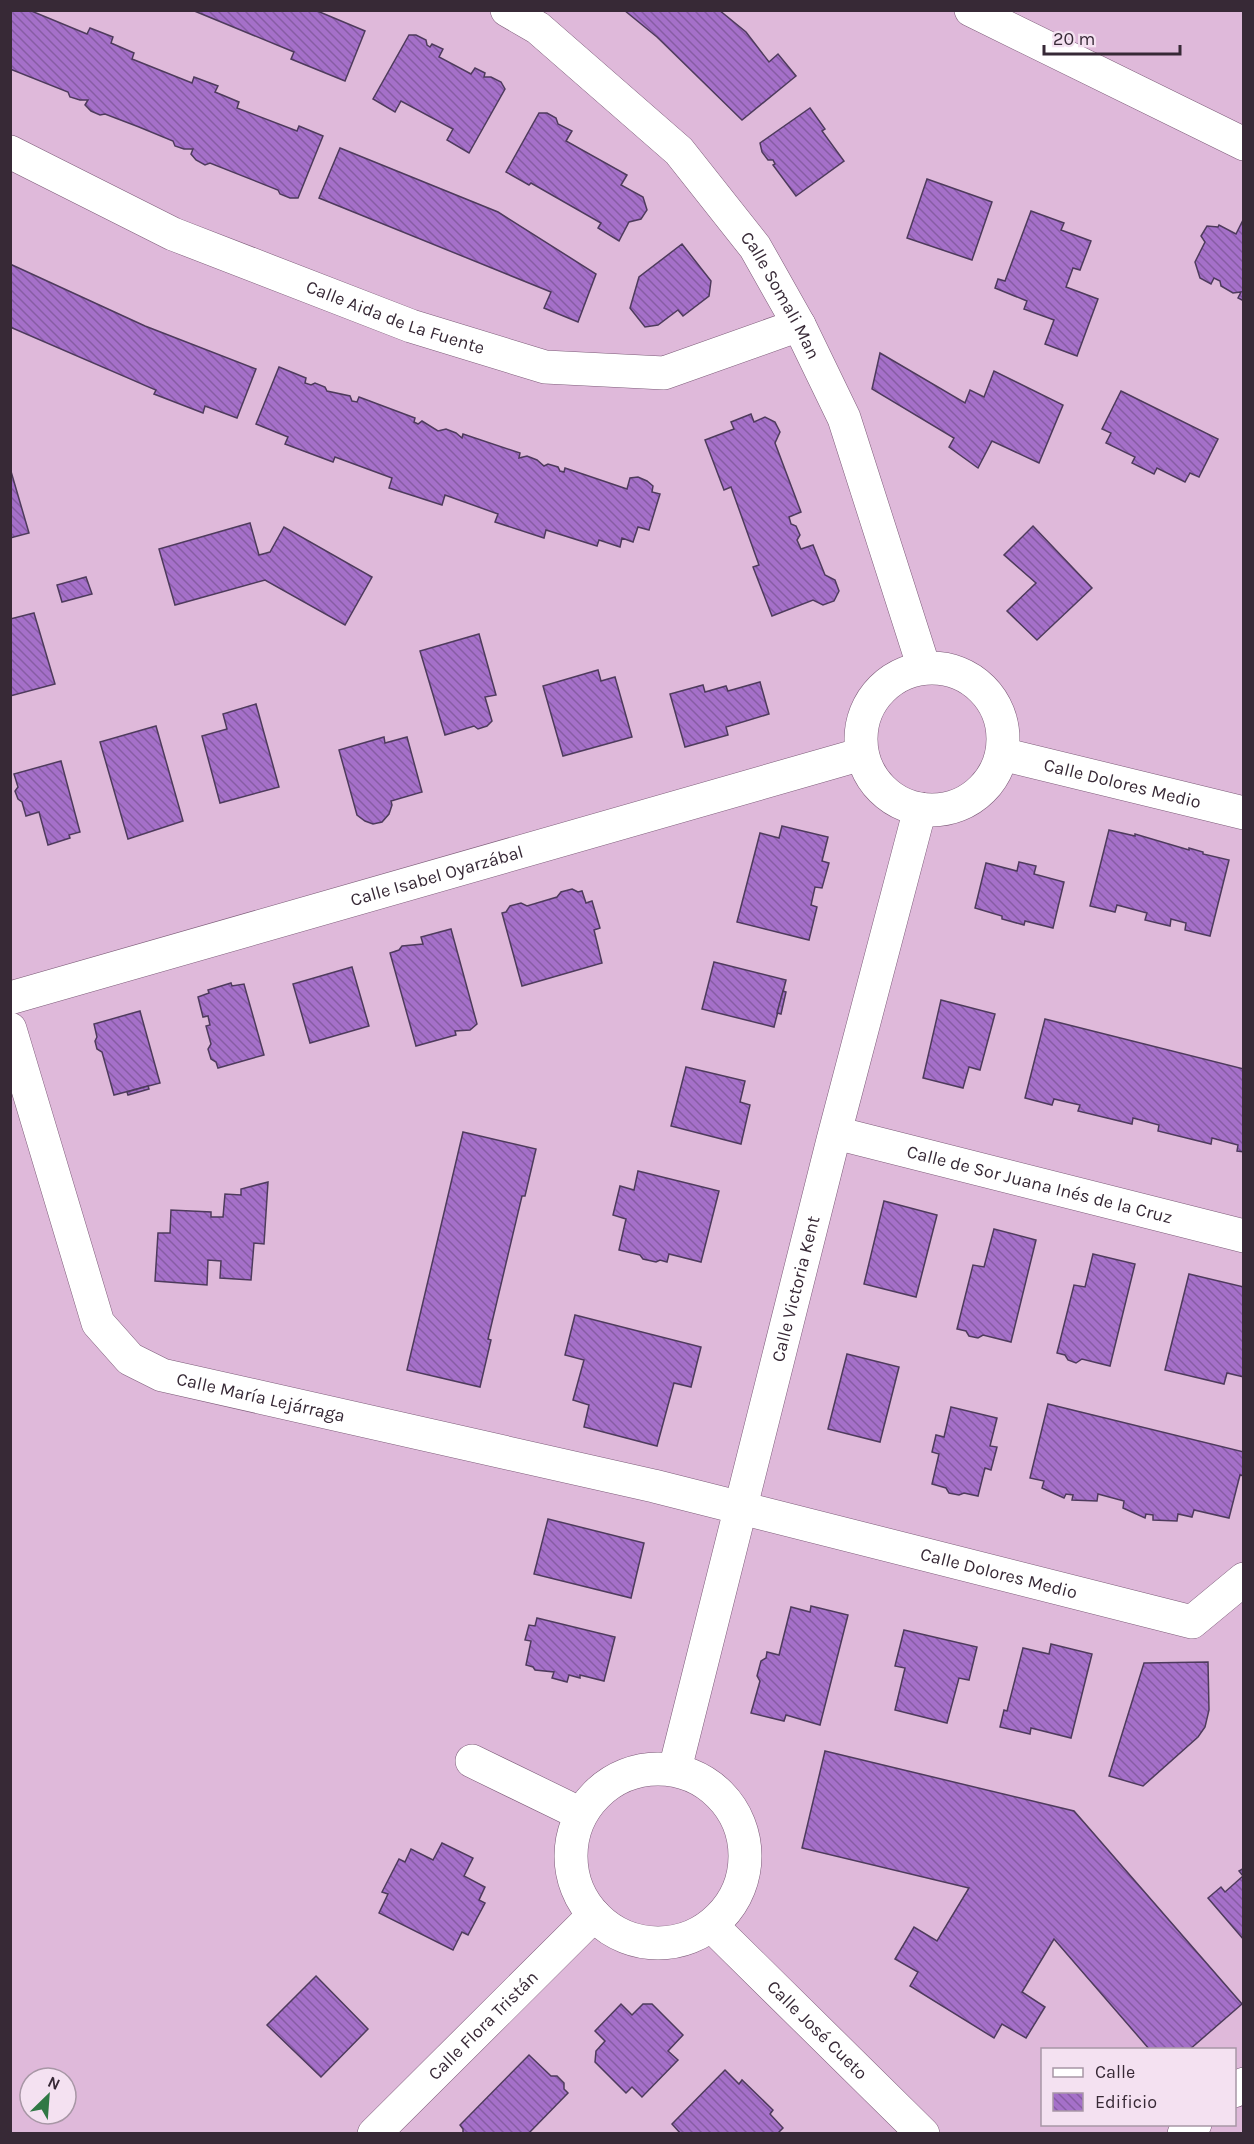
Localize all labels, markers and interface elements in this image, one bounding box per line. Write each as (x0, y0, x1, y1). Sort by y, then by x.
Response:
scale bar (1044, 18, 1180, 56)
text: 20 m (1053, 28, 1095, 50)
street label: Calle Somali Man (736, 227, 825, 363)
street label: Calle Aida de La Fuente (303, 275, 487, 359)
street label: Calle Dolores Medio (1042, 754, 1203, 813)
street label: Calle Isabel Oyarzábal (348, 841, 526, 911)
street label: Calle de Sor Juana Inés de la Cruz (905, 1140, 1175, 1228)
street label: Calle Victoria Kent (767, 1213, 825, 1364)
street label: Calle María Lejárraga (174, 1368, 347, 1427)
street label: Calle Dolores Medio (918, 1543, 1080, 1604)
street label: Calle Flora Tristán (424, 1966, 543, 2085)
street label: Calle José Cueto (762, 1976, 872, 2084)
legend (1041, 2048, 1236, 2126)
text: Calle (1095, 2061, 1135, 2083)
north arrow (18, 2066, 78, 2126)
text: N (45, 2072, 63, 2094)
text: Edificio (1095, 2091, 1157, 2113)

